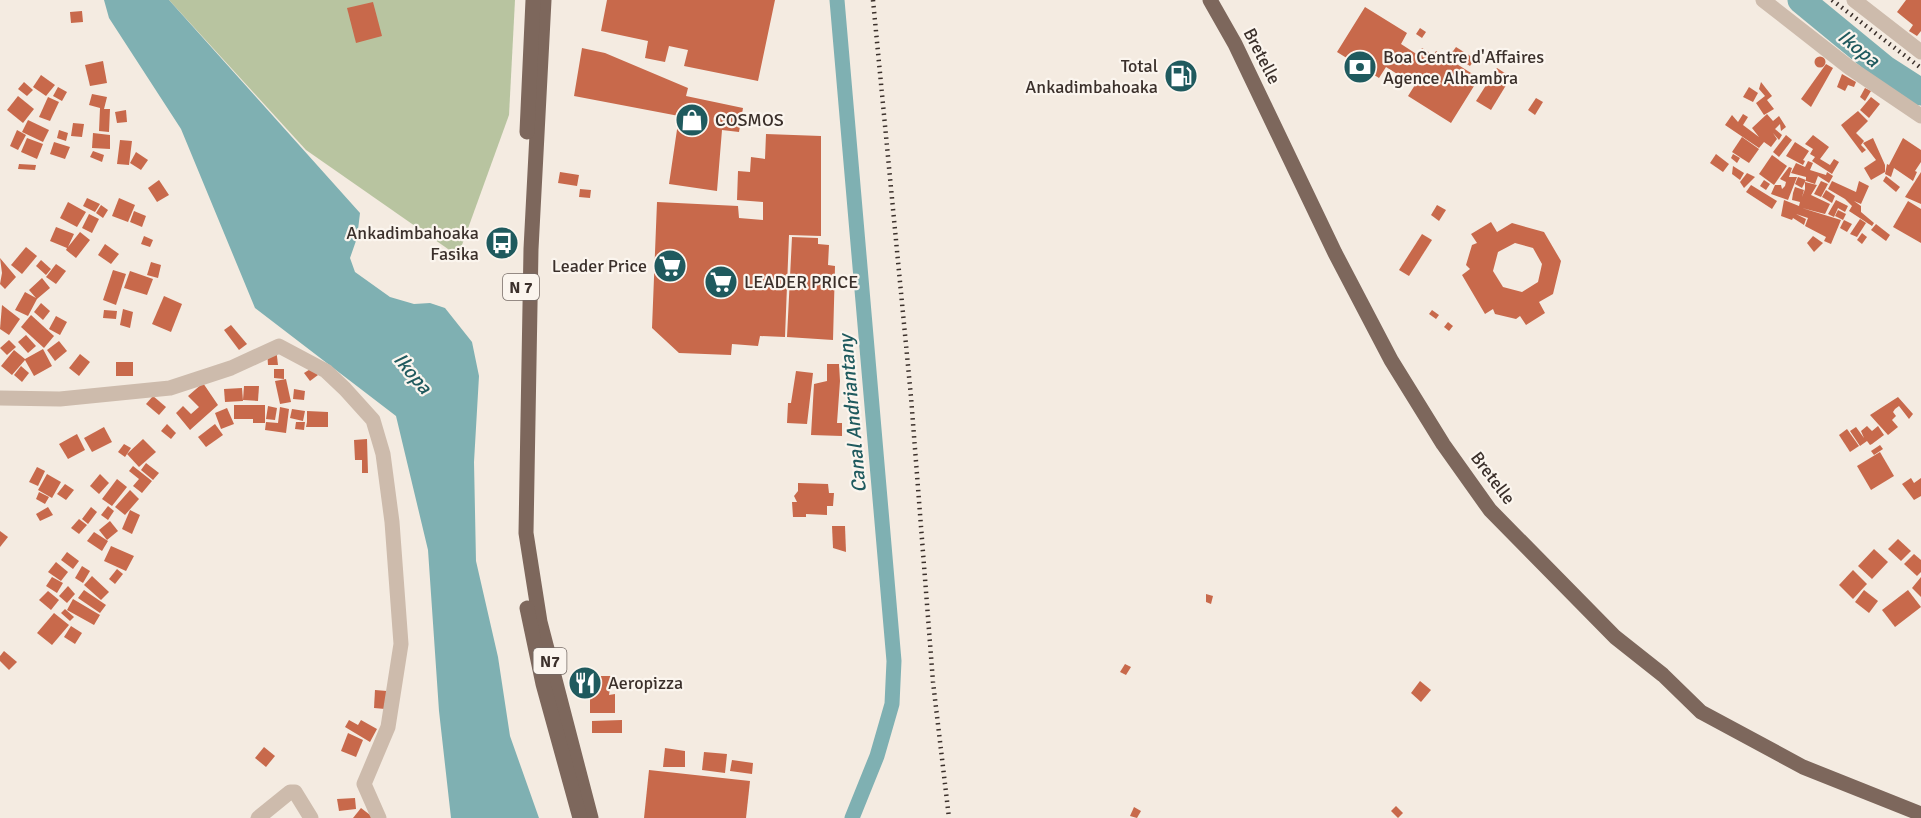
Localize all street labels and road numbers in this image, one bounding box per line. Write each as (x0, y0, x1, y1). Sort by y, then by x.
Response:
street label: Bretelle (1239, 24, 1285, 88)
road number: N 7 (503, 274, 539, 300)
street label: Bretelle (1466, 447, 1520, 509)
road number: N7 (534, 648, 566, 674)

